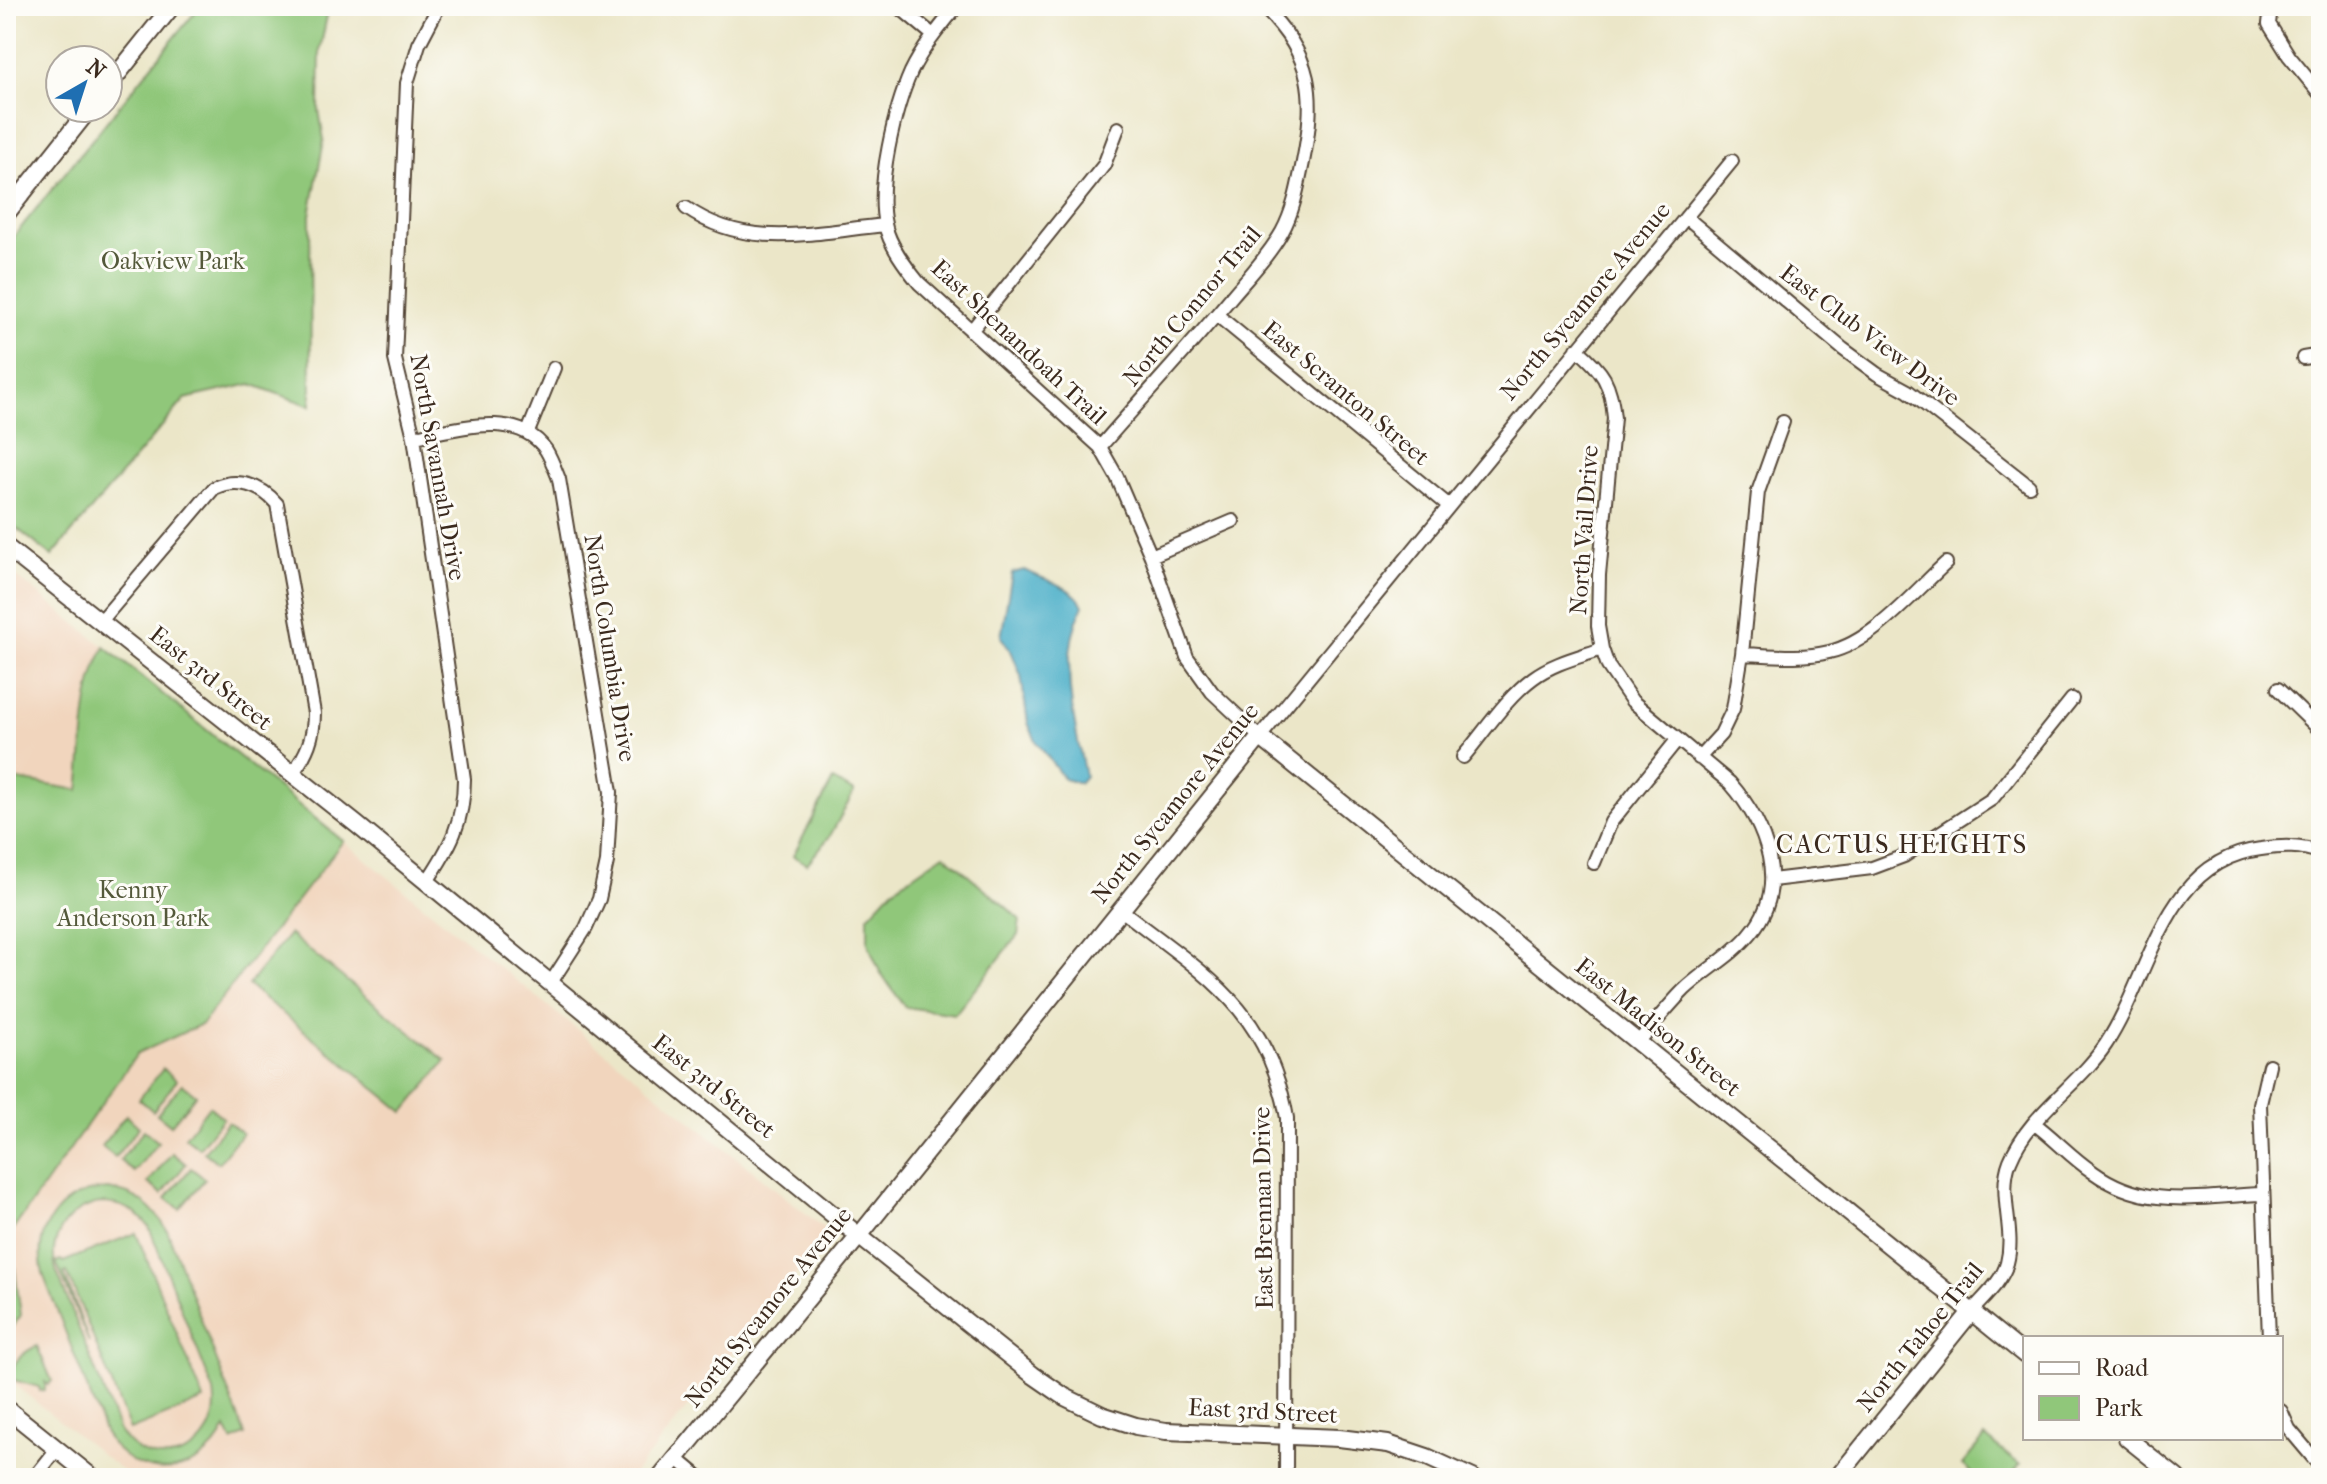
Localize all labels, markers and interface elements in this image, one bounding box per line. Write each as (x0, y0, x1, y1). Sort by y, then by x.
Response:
north arrow (44, 44, 124, 124)
text: N (81, 54, 111, 85)
street label: North Sycamore Avenue (1494, 196, 1676, 406)
street label: North Connor Trail (1117, 220, 1267, 392)
park label: Oakview Park (101, 247, 246, 275)
street label: East Shenandoah Trail (926, 254, 1113, 431)
street label: East Club View Drive (1775, 258, 1966, 412)
street label: East Scranton Street (1257, 315, 1436, 471)
street label: North Savannah Drive (404, 352, 472, 583)
street label: North Vail Drive (1564, 444, 1604, 616)
street label: North Columbia Drive (578, 532, 642, 764)
street label: East 3rd Street (144, 620, 278, 736)
street label: North Sycamore Avenue (1086, 697, 1265, 909)
district label: CACTUS HEIGHTS (1776, 829, 2028, 860)
park label: Kenny Anderson Park (56, 876, 210, 932)
street label: East Madison Street (1570, 952, 1747, 1103)
street label: East 3rd Street (647, 1028, 781, 1144)
street label: East Brennan Drive (1247, 1106, 1279, 1310)
street label: North Sycamore Avenue (679, 1201, 858, 1413)
street label: North Tahoe Trail (1851, 1256, 1989, 1418)
legend (2023, 1336, 2283, 1440)
text: Road (2095, 1354, 2149, 1382)
street label: East 3rd Street (1188, 1393, 1339, 1429)
text: Park (2095, 1394, 2143, 1422)

